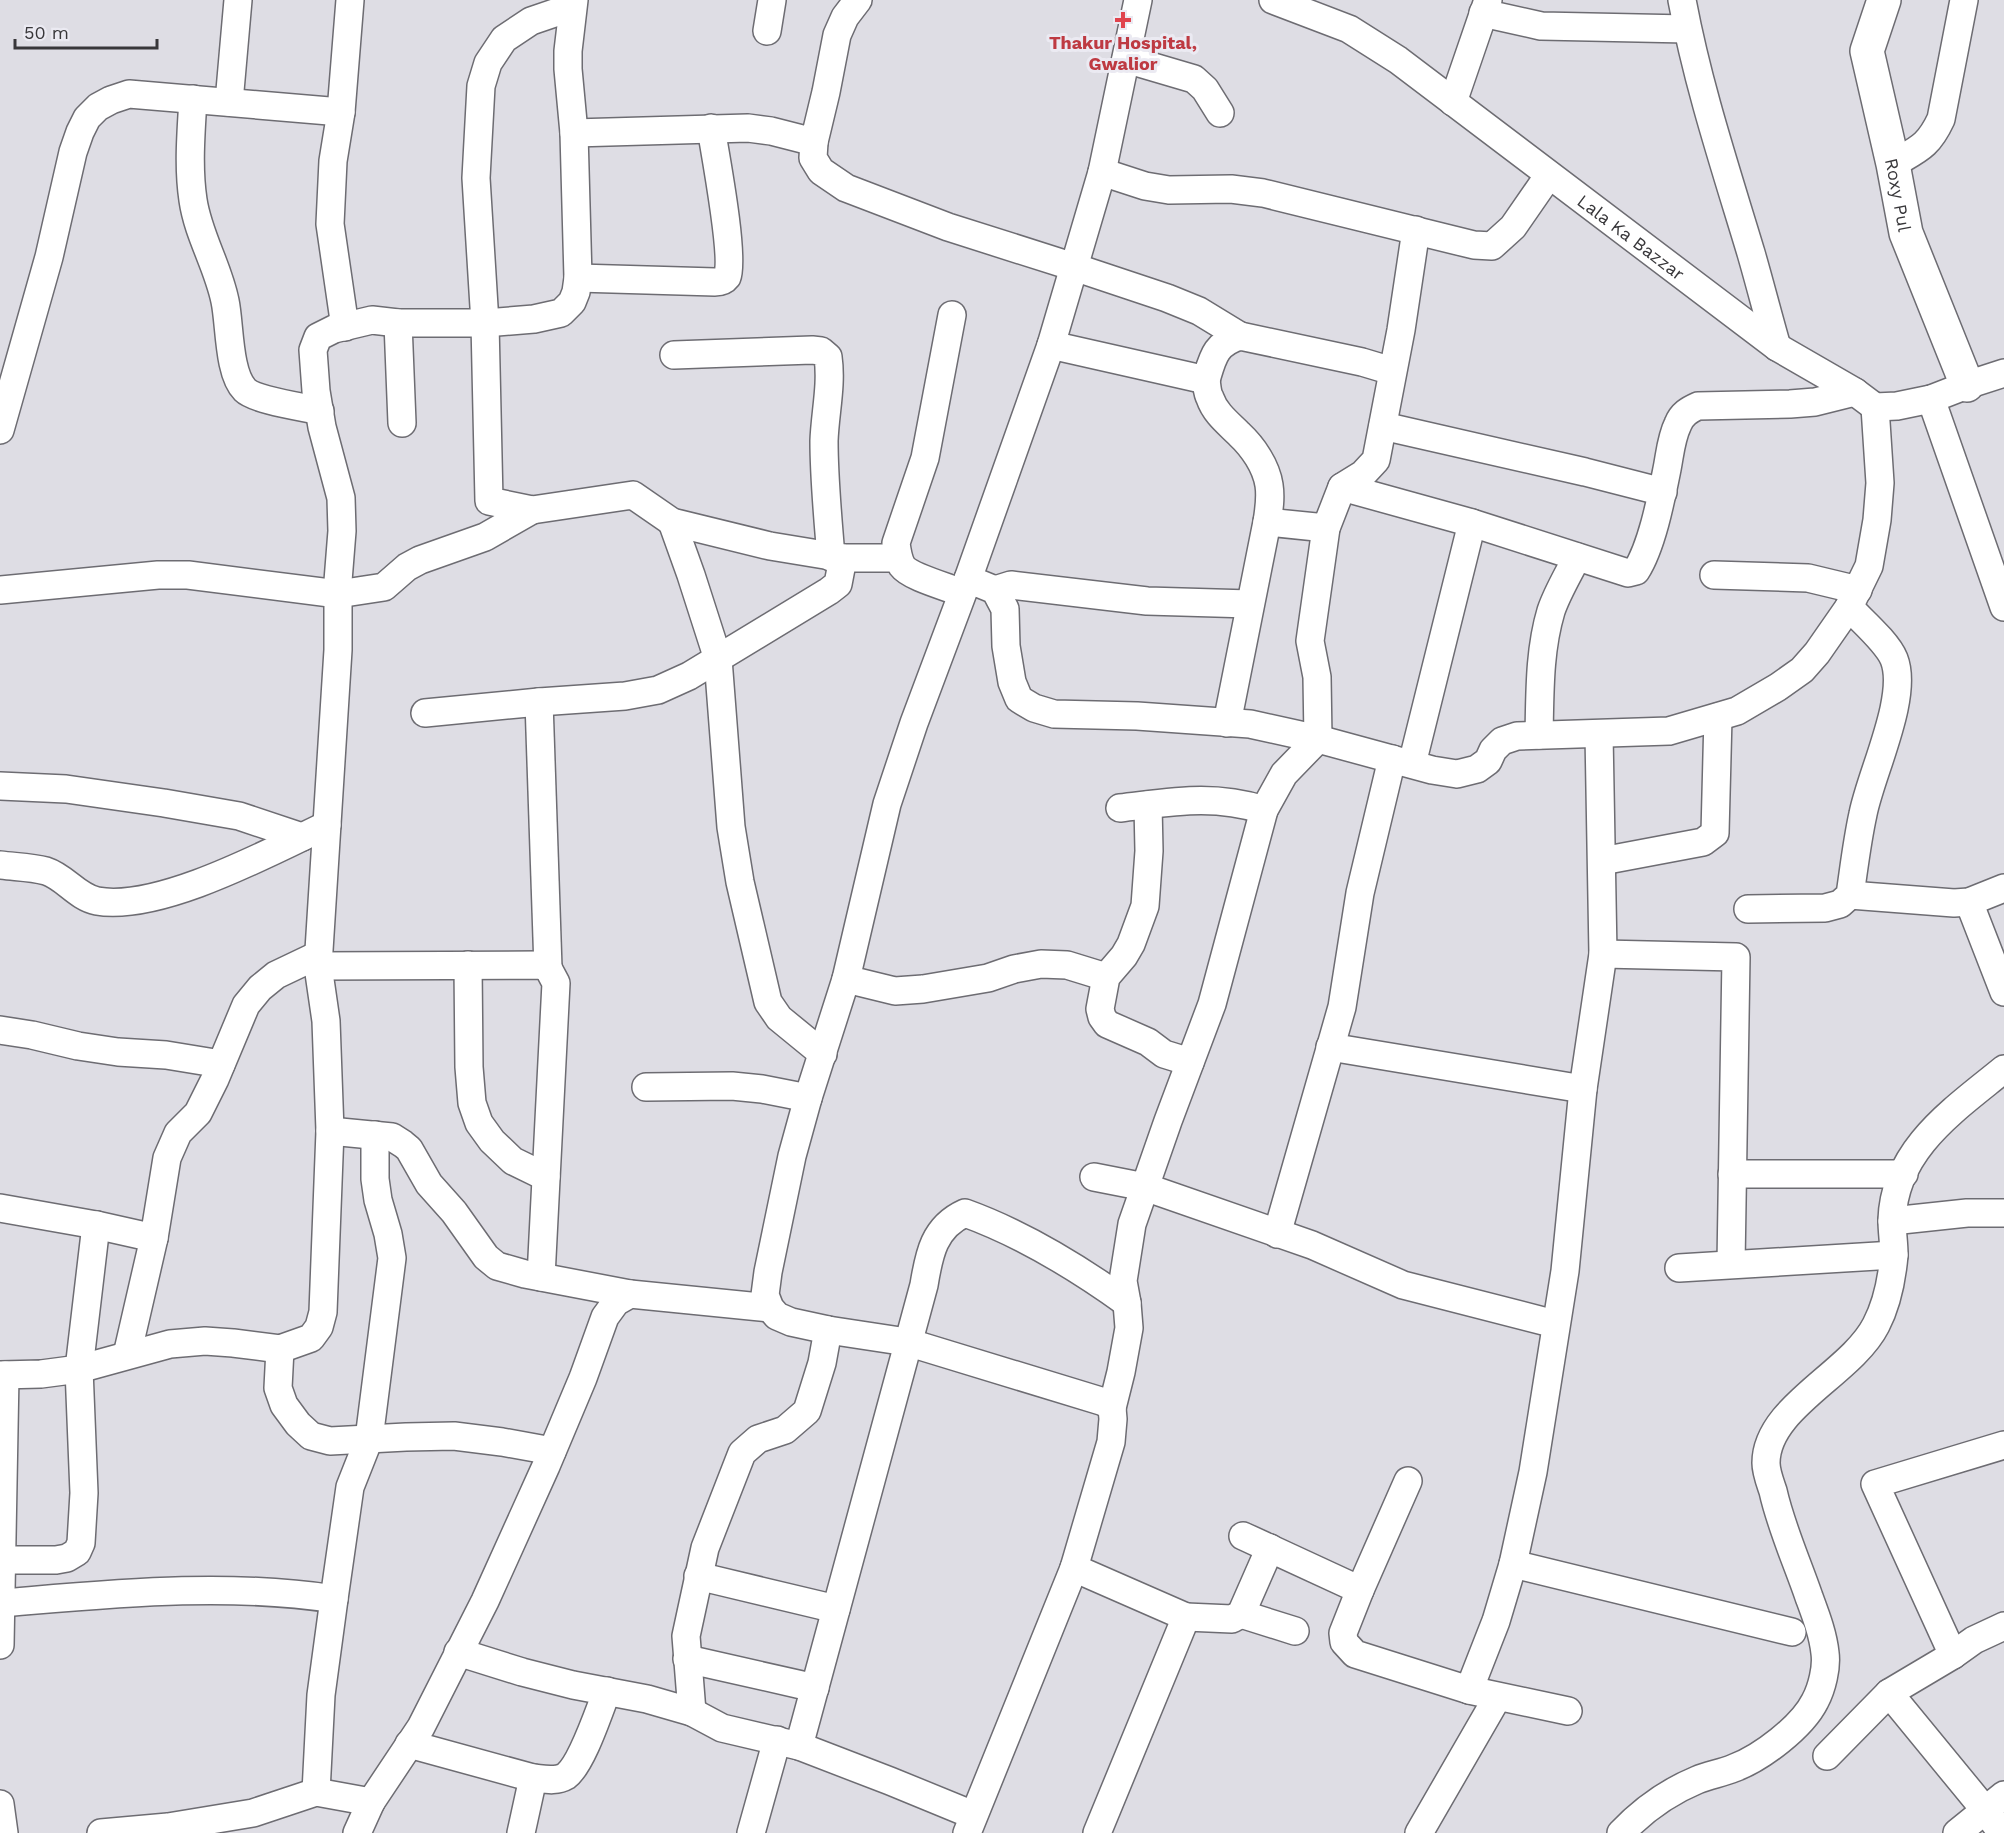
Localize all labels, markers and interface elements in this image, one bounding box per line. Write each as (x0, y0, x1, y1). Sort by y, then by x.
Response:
marker: Thakur Hospital, Gwalior (1114, 11, 1132, 29)
scale bar (15, 12, 158, 50)
text: 50 m (24, 22, 69, 43)
place label: Thakur Hospital, Gwalior (1049, 32, 1197, 74)
street label: Roxy Pul (1881, 156, 1916, 234)
street label: Lala Ka Bazzar (1574, 189, 1689, 284)

